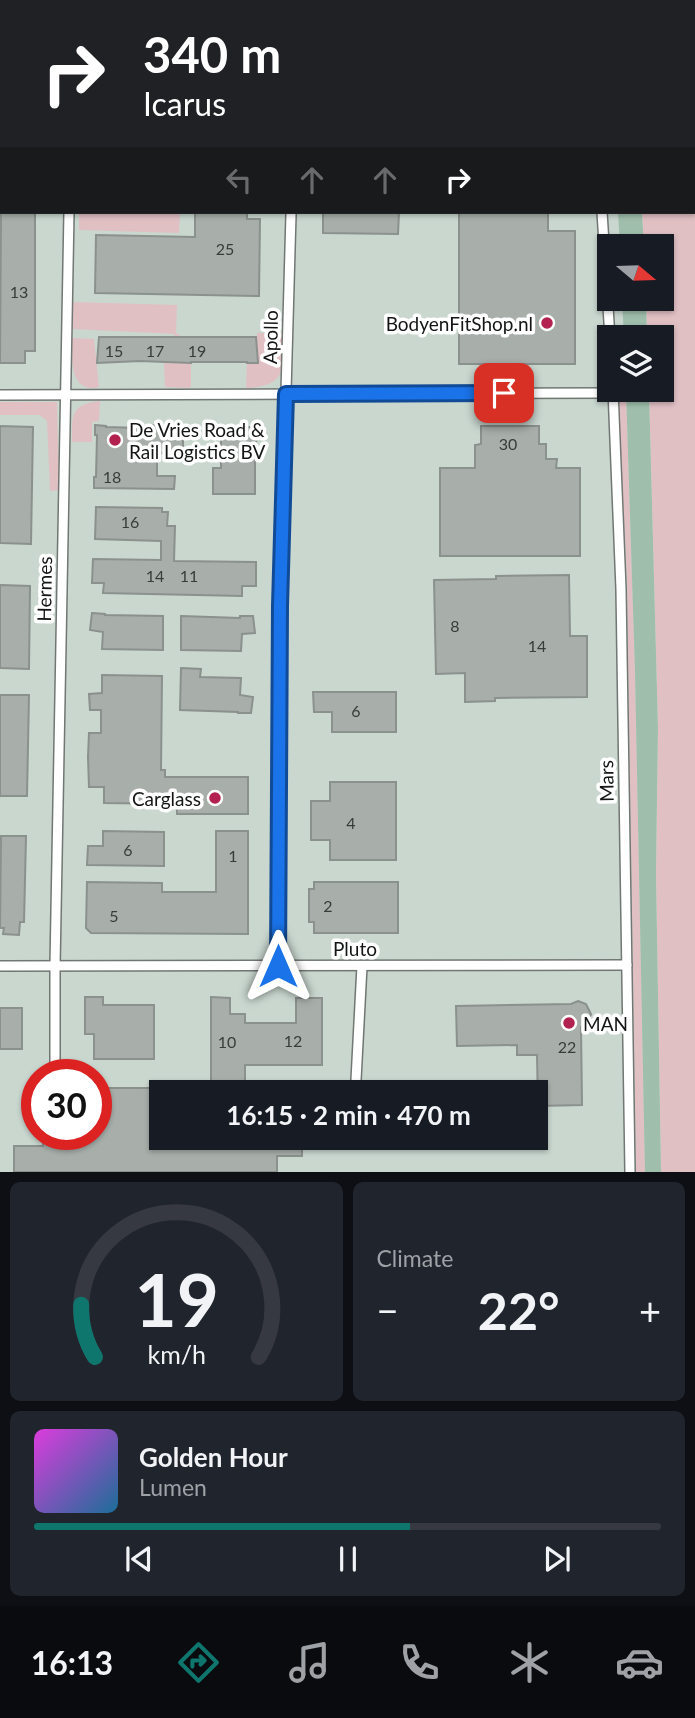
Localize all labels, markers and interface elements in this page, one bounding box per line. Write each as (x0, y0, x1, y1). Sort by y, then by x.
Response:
text: 340 m (143, 25, 281, 83)
icon: right (28, 28, 119, 119)
text: Icarus (143, 84, 226, 123)
icon: left (220, 161, 258, 199)
icon: ahead (293, 161, 331, 199)
icon: ahead (366, 161, 404, 199)
icon: right (439, 161, 477, 199)
north arrow (597, 234, 674, 312)
map controls (597, 234, 674, 402)
house number: 25 (216, 239, 234, 258)
house number: 13 (10, 282, 28, 301)
street label: Apollo (258, 310, 282, 364)
place label: BodyenFitShop.nl (386, 312, 533, 335)
marker: BodyenFitShop.nl (539, 315, 555, 331)
button: layers (597, 325, 674, 402)
house number: 15 (105, 341, 123, 360)
house number: 17 (146, 341, 164, 360)
house number: 19 (188, 341, 206, 360)
pin (474, 363, 534, 423)
icon: arrive (485, 374, 523, 412)
place label: De Vries Road & Rail Logistics BV (129, 418, 265, 463)
marker: De Vries Road & Rail Logistics BV (107, 432, 123, 448)
house number: 30 (499, 434, 517, 453)
house number: 18 (103, 467, 121, 486)
house number: 16 (121, 512, 139, 531)
street label: Hermes (32, 556, 56, 622)
house number: 14 (146, 566, 164, 585)
house number: 11 (180, 566, 198, 585)
house number: 8 (450, 616, 460, 635)
house number: 14 (528, 636, 546, 655)
house number: 6 (351, 701, 361, 720)
street label: Mars (594, 760, 618, 802)
place label: Carglass (132, 787, 201, 810)
marker: Carglass (207, 790, 223, 806)
house number: 4 (346, 813, 356, 832)
house number: 6 (123, 840, 133, 859)
house number: 1 (228, 846, 238, 865)
house number: 2 (323, 896, 333, 915)
house number: 5 (109, 906, 119, 925)
position arrow (241, 929, 315, 1003)
street label: Pluto (333, 937, 377, 960)
place label: MAN (583, 1012, 628, 1035)
marker: MAN (561, 1015, 577, 1031)
house number: 12 (284, 1031, 302, 1050)
house number: 10 (218, 1032, 236, 1051)
house number: 22 (558, 1037, 576, 1056)
speed limit sign: 30 (21, 1059, 112, 1150)
text: 16:15 · 2 min · 470 m (226, 1099, 471, 1131)
text: Climate (377, 1244, 453, 1272)
text: 19 (134, 1256, 218, 1344)
text: 22° (478, 1279, 560, 1341)
text: − (377, 1287, 399, 1333)
text: + (639, 1287, 661, 1333)
text: km/h (147, 1339, 206, 1369)
text: Golden Hour (139, 1441, 288, 1473)
text: Lumen (139, 1473, 207, 1501)
icon: previous (120, 1540, 158, 1578)
icon: pause (329, 1540, 367, 1578)
icon: next (538, 1540, 576, 1578)
icon: directions (174, 1638, 223, 1687)
icon: music (285, 1638, 334, 1687)
icon: phone (395, 1638, 444, 1687)
icon: climate (505, 1638, 554, 1687)
icon: car (615, 1638, 664, 1687)
text: 16:13 (31, 1643, 113, 1682)

